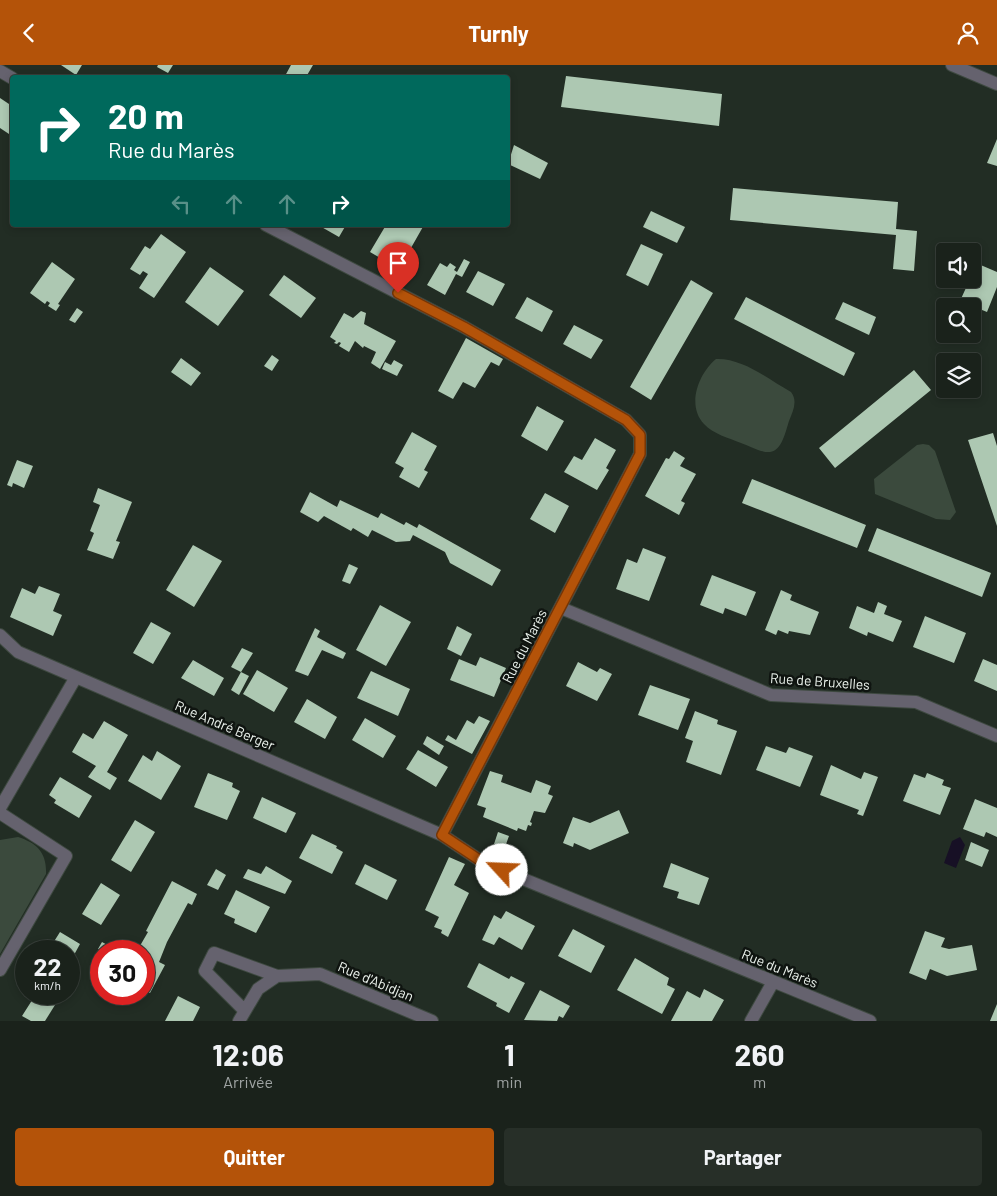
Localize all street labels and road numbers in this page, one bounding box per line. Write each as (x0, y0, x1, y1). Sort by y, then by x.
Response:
street label: Rue du Marès (498, 606, 550, 686)
street label: Rue de Bruxelles (770, 669, 871, 693)
street label: Rue André Berger (173, 696, 277, 754)
street label: Rue du Marès (739, 945, 821, 991)
street label: Rue d'Abidjan (336, 957, 416, 1005)

